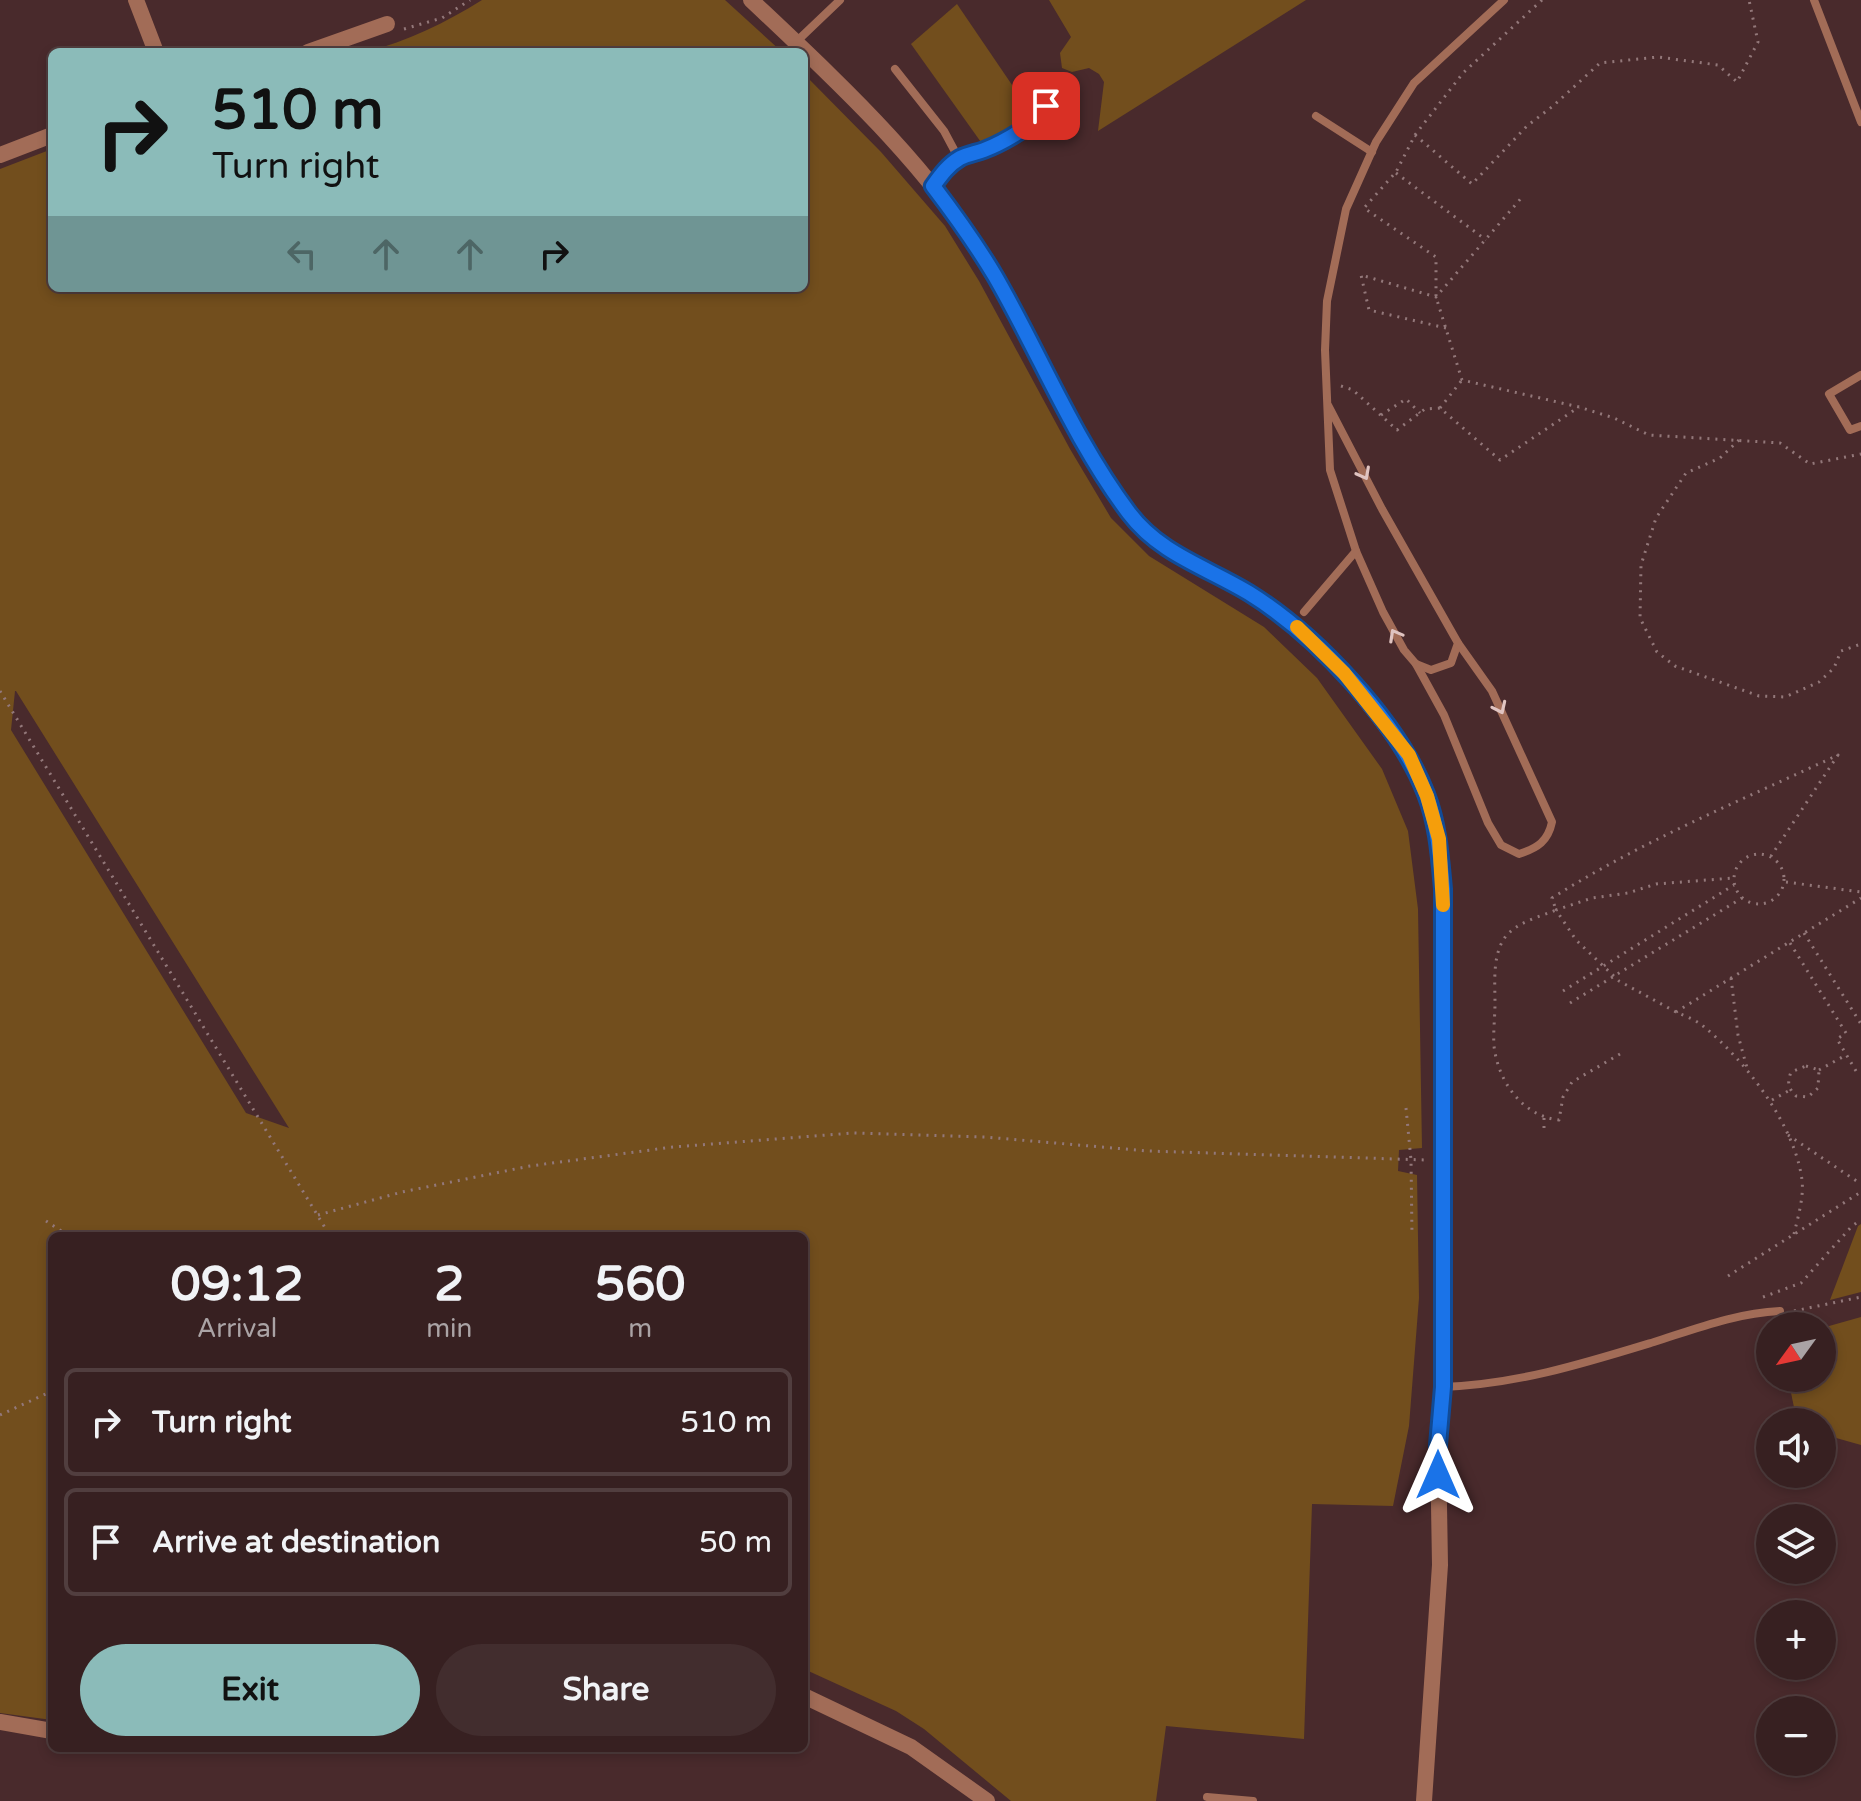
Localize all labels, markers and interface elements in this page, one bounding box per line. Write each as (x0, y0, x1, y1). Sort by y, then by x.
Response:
pin (1012, 72, 1080, 140)
text: 510 m (212, 77, 383, 144)
icon: right (80, 80, 184, 184)
icon: arrive (1024, 84, 1068, 128)
text: Turn right (212, 145, 379, 188)
icon: left (280, 232, 324, 276)
icon: ahead (364, 232, 408, 276)
icon: ahead (448, 232, 492, 276)
icon: right (532, 232, 576, 276)
one-way arrow (1355, 466, 1370, 480)
one-way arrow (1390, 628, 1405, 643)
one-way arrow (1490, 700, 1506, 715)
text: 09:12 (171, 1256, 304, 1314)
text: 2 (434, 1256, 464, 1314)
text: 560 (595, 1256, 685, 1314)
north arrow (1756, 1312, 1836, 1392)
map controls (1756, 1312, 1836, 1776)
text: Arrival (197, 1313, 277, 1344)
text: min (426, 1313, 472, 1344)
text: m (628, 1313, 652, 1344)
icon: right (84, 1400, 128, 1444)
text: Turn right (152, 1404, 292, 1441)
text: 510 m (680, 1404, 772, 1441)
button: sound (1756, 1408, 1836, 1488)
position arrow (1396, 1433, 1480, 1517)
button: layers (1756, 1504, 1836, 1584)
icon: arrive (84, 1520, 128, 1564)
text: Arrive at destination (152, 1524, 440, 1561)
text: 50 m (699, 1524, 772, 1561)
button: + (1756, 1600, 1836, 1680)
button: Exit (80, 1644, 420, 1736)
button: Share (436, 1644, 776, 1736)
button: − (1756, 1696, 1836, 1776)

